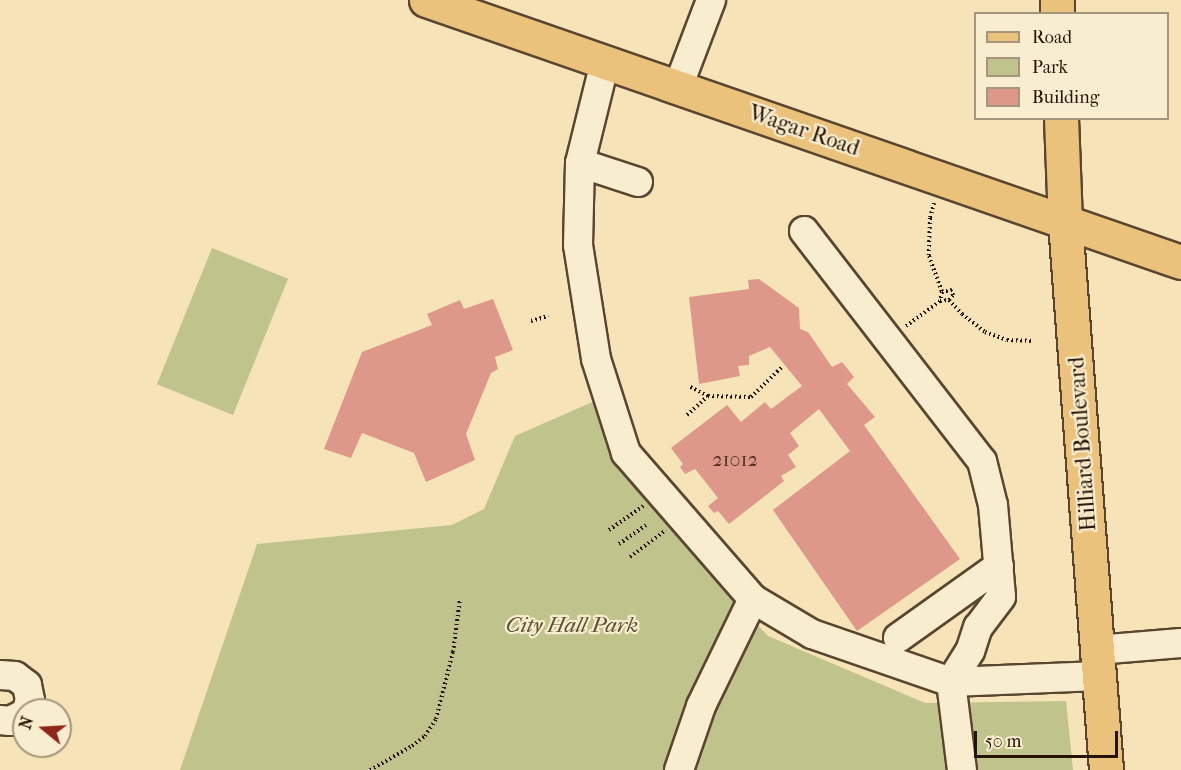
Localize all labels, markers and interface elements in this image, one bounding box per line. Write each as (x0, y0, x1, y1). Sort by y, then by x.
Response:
legend (974, 12, 1169, 120)
text: Road (1032, 27, 1072, 48)
text: Park (1032, 57, 1068, 78)
text: Building (1032, 87, 1099, 108)
street label: Wagar Road (745, 100, 863, 162)
street label: Hilliard Boulevard (1064, 356, 1102, 532)
house number: 21012 (712, 447, 758, 471)
park label: City Hall Park (506, 613, 638, 639)
north arrow (12, 698, 72, 758)
text: N (15, 714, 37, 732)
scale bar (977, 719, 1121, 757)
text: 50 m (985, 731, 1021, 752)

